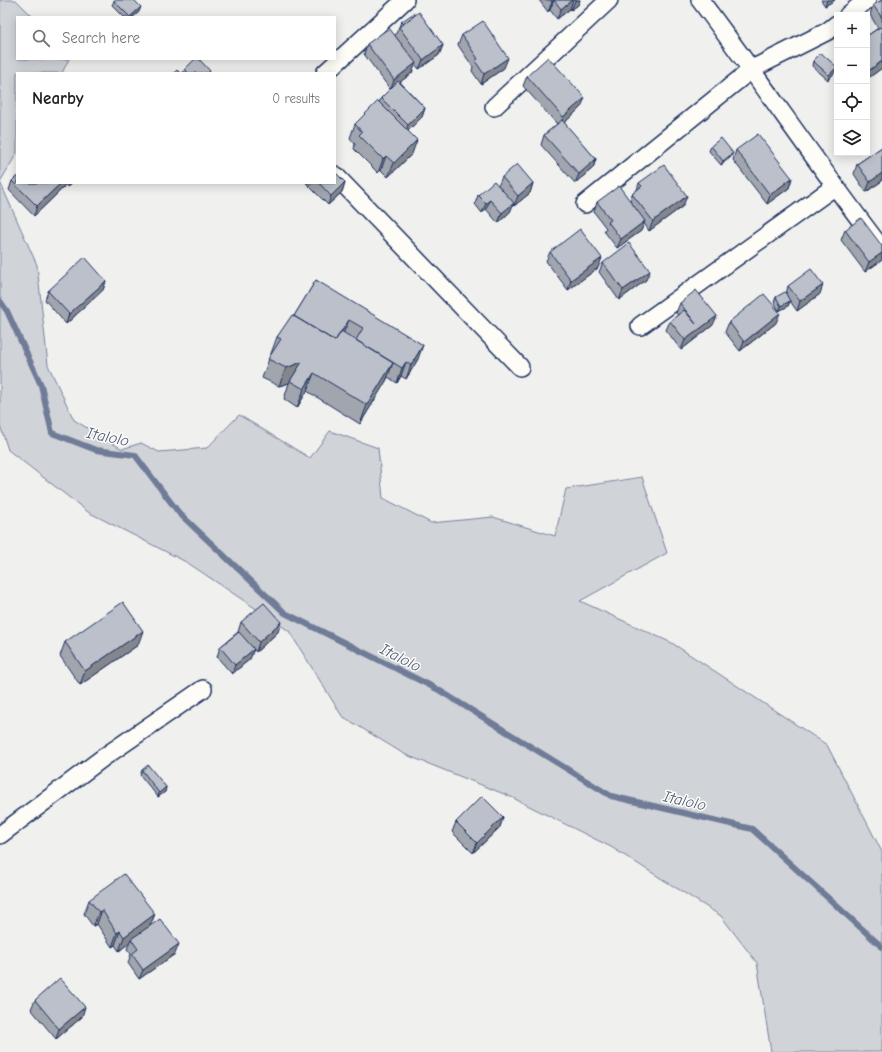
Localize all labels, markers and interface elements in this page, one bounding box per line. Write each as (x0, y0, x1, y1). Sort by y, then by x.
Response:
map controls (834, 12, 870, 156)
button: + (834, 12, 870, 48)
search box (16, 16, 336, 60)
icon: search (30, 27, 52, 49)
text: Search here (62, 29, 140, 47)
button: − (834, 48, 870, 84)
button: locate (834, 84, 870, 120)
text: Nearby (32, 89, 83, 108)
text: 0 results (272, 91, 320, 106)
button: layers (834, 120, 870, 156)
water label: Italolo (84, 423, 131, 450)
water label: Italolo (376, 640, 424, 676)
water label: Italolo (661, 787, 708, 815)

